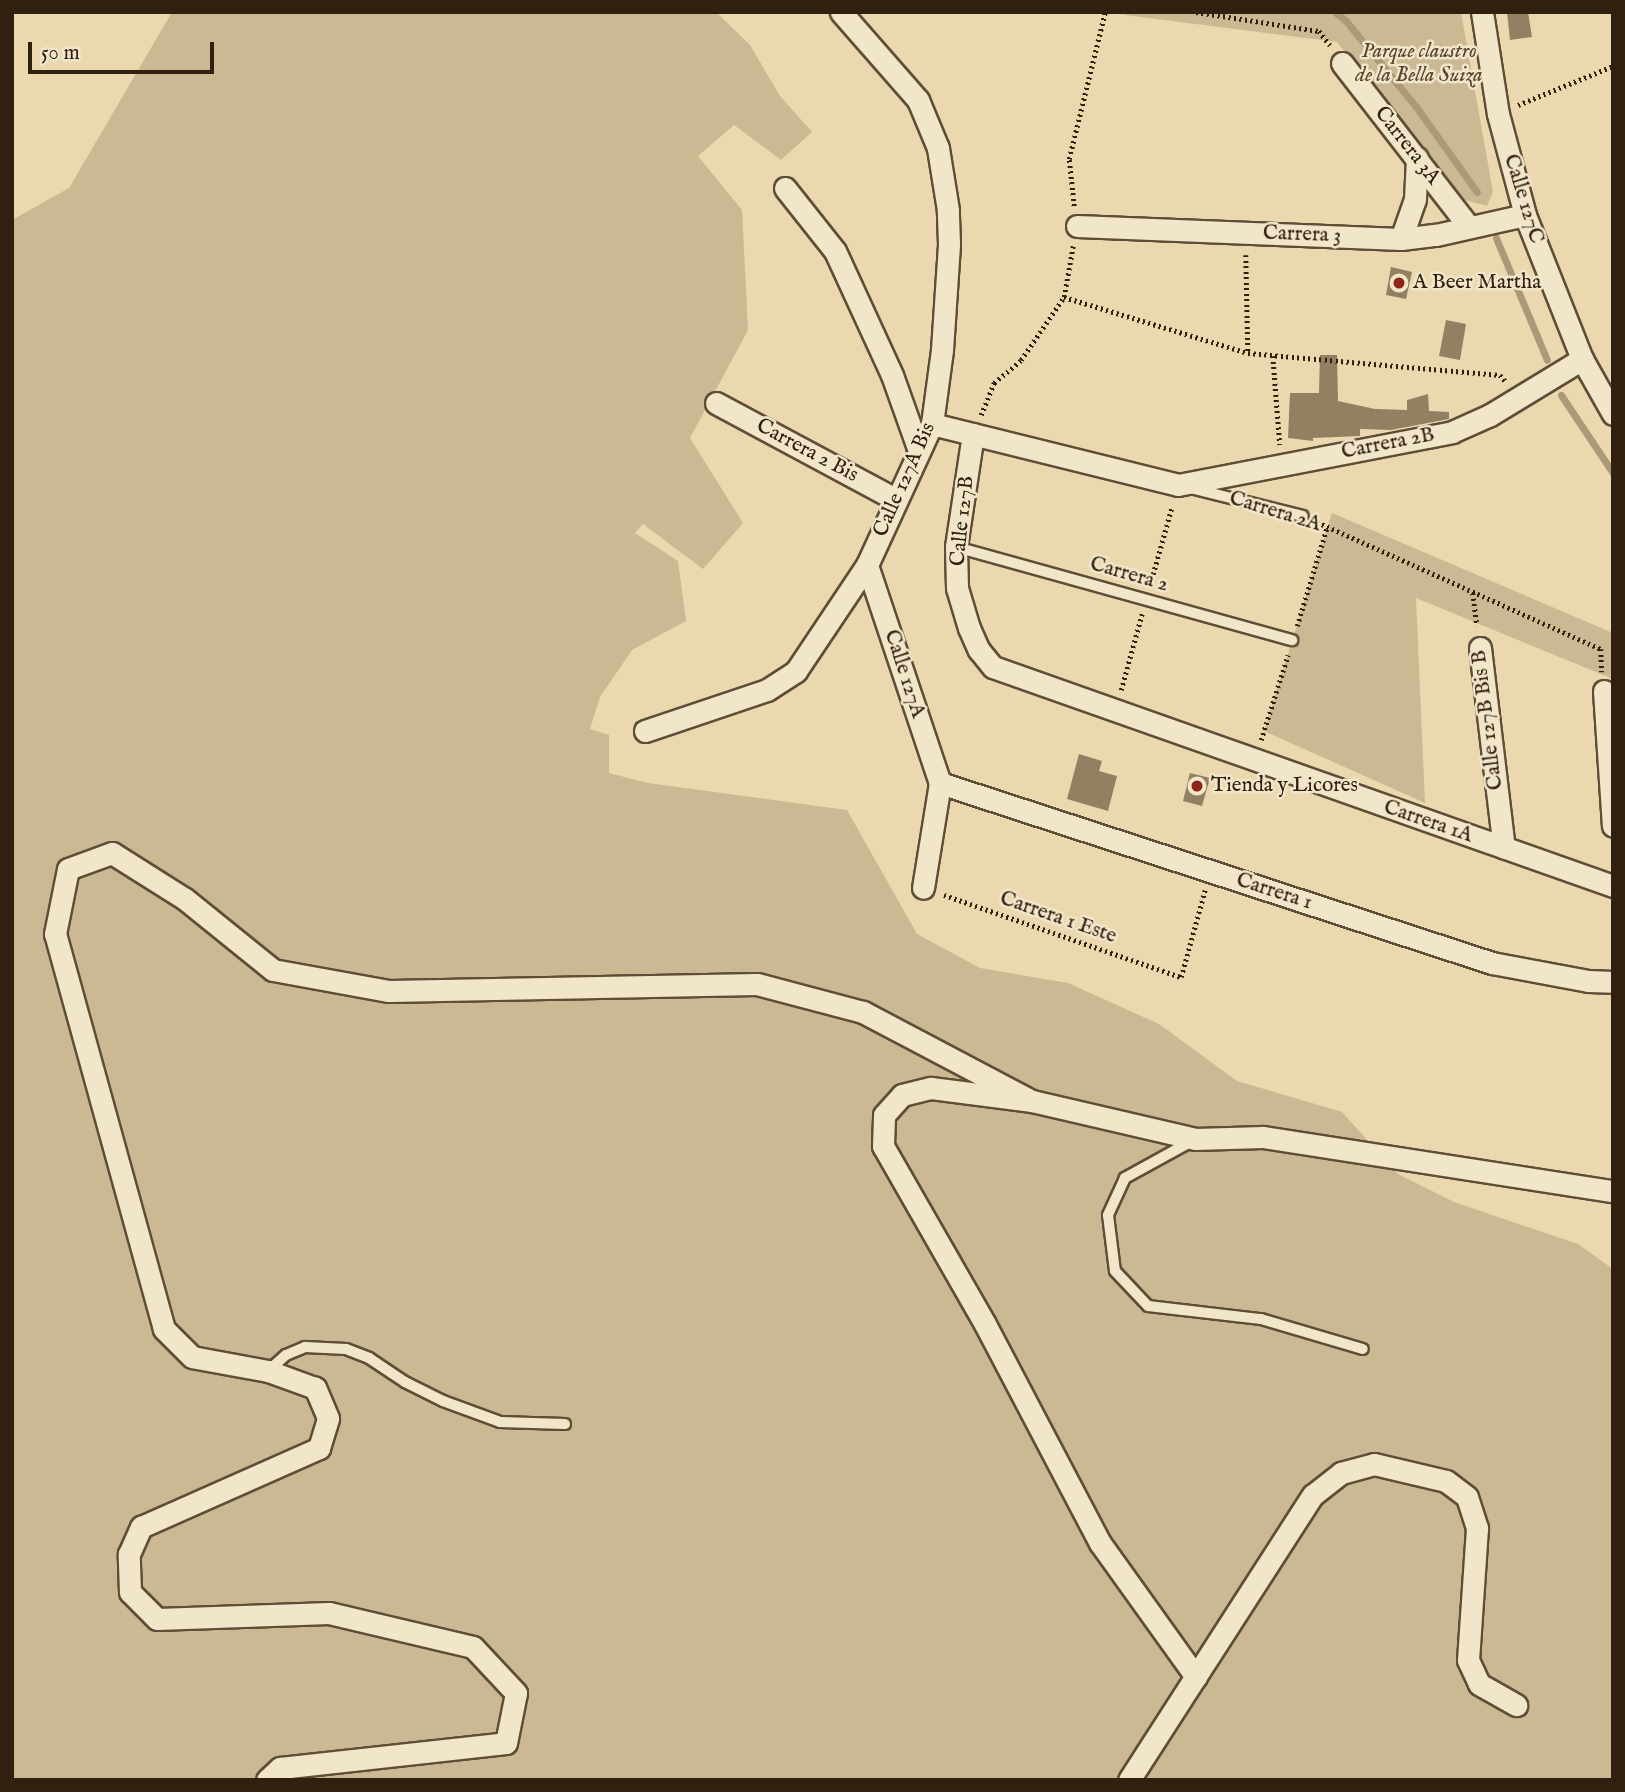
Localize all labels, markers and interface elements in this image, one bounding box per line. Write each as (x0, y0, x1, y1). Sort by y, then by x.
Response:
scale bar (32, 28, 217, 72)
park label: Parque claustro de la Bella Suiza (1355, 39, 1483, 89)
text: 50 m (41, 40, 80, 67)
street label: Carrera 3A (1369, 102, 1445, 190)
street label: Calle 127C (1498, 151, 1548, 247)
street label: Carrera 3 (1262, 221, 1342, 249)
place label: A Beer Martha (1413, 270, 1541, 296)
marker: A Beer Martha (1391, 275, 1407, 291)
street label: Carrera 2 Bis (752, 414, 862, 488)
street label: Calle 127A Bis (869, 419, 941, 541)
street label: Carrera 2B (1339, 423, 1437, 465)
street label: Calle 127B (946, 474, 980, 568)
street label: Carrera 2A (1226, 486, 1324, 538)
street label: Carrera 2 (1087, 552, 1171, 598)
street label: Calle 127A (878, 627, 930, 721)
street label: Calle 127B Bis B (1467, 649, 1509, 791)
place label: Tienda y Licores (1211, 773, 1358, 799)
marker: Tienda y Licores (1189, 778, 1205, 794)
street label: Carrera 1A (1380, 795, 1476, 849)
street label: Carrera 1 (1233, 868, 1315, 916)
street label: Carrera 1 Este (996, 886, 1120, 950)

